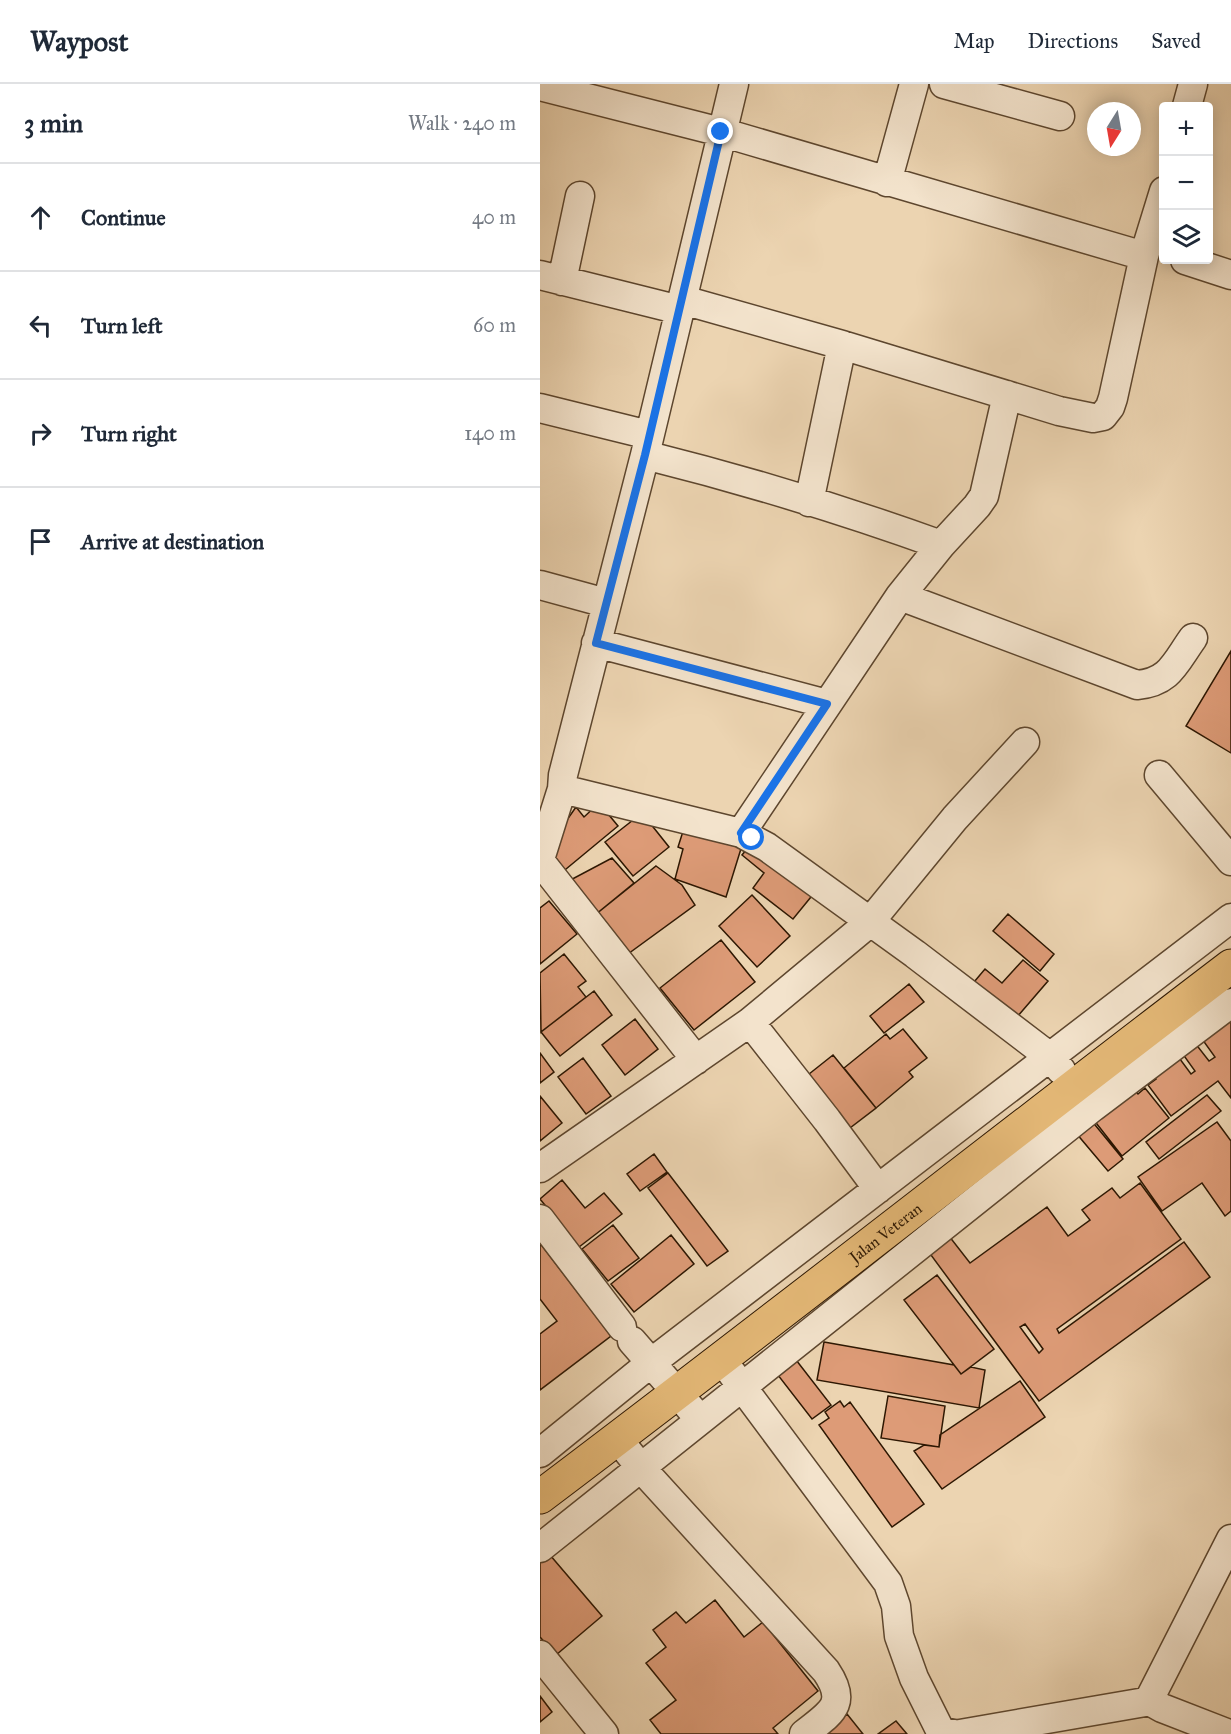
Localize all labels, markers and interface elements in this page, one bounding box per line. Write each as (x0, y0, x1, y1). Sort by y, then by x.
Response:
text: Waypost (30, 24, 128, 59)
text: Map (954, 28, 995, 54)
text: Directions (1028, 28, 1118, 54)
text: Saved (1151, 28, 1201, 54)
north arrow (1087, 102, 1141, 156)
map controls (1159, 102, 1213, 264)
button: + (1159, 102, 1213, 156)
text: 3 min (24, 107, 83, 139)
text: Walk · 240 m (408, 111, 516, 135)
route end (707, 118, 733, 144)
button: − (1159, 156, 1213, 210)
icon: ahead (24, 201, 57, 234)
text: Continue (81, 204, 166, 231)
text: 40 m (472, 205, 516, 229)
button: layers (1159, 210, 1213, 264)
icon: left (24, 309, 57, 342)
text: Turn left (81, 312, 163, 339)
text: 60 m (473, 313, 516, 337)
icon: right (24, 417, 57, 450)
text: Turn right (81, 420, 177, 447)
text: 140 m (464, 421, 516, 445)
icon: arrive (24, 525, 57, 558)
text: Arrive at destination (81, 528, 264, 555)
route start (738, 824, 764, 850)
street label: Jalan Veteran (844, 1198, 926, 1268)

